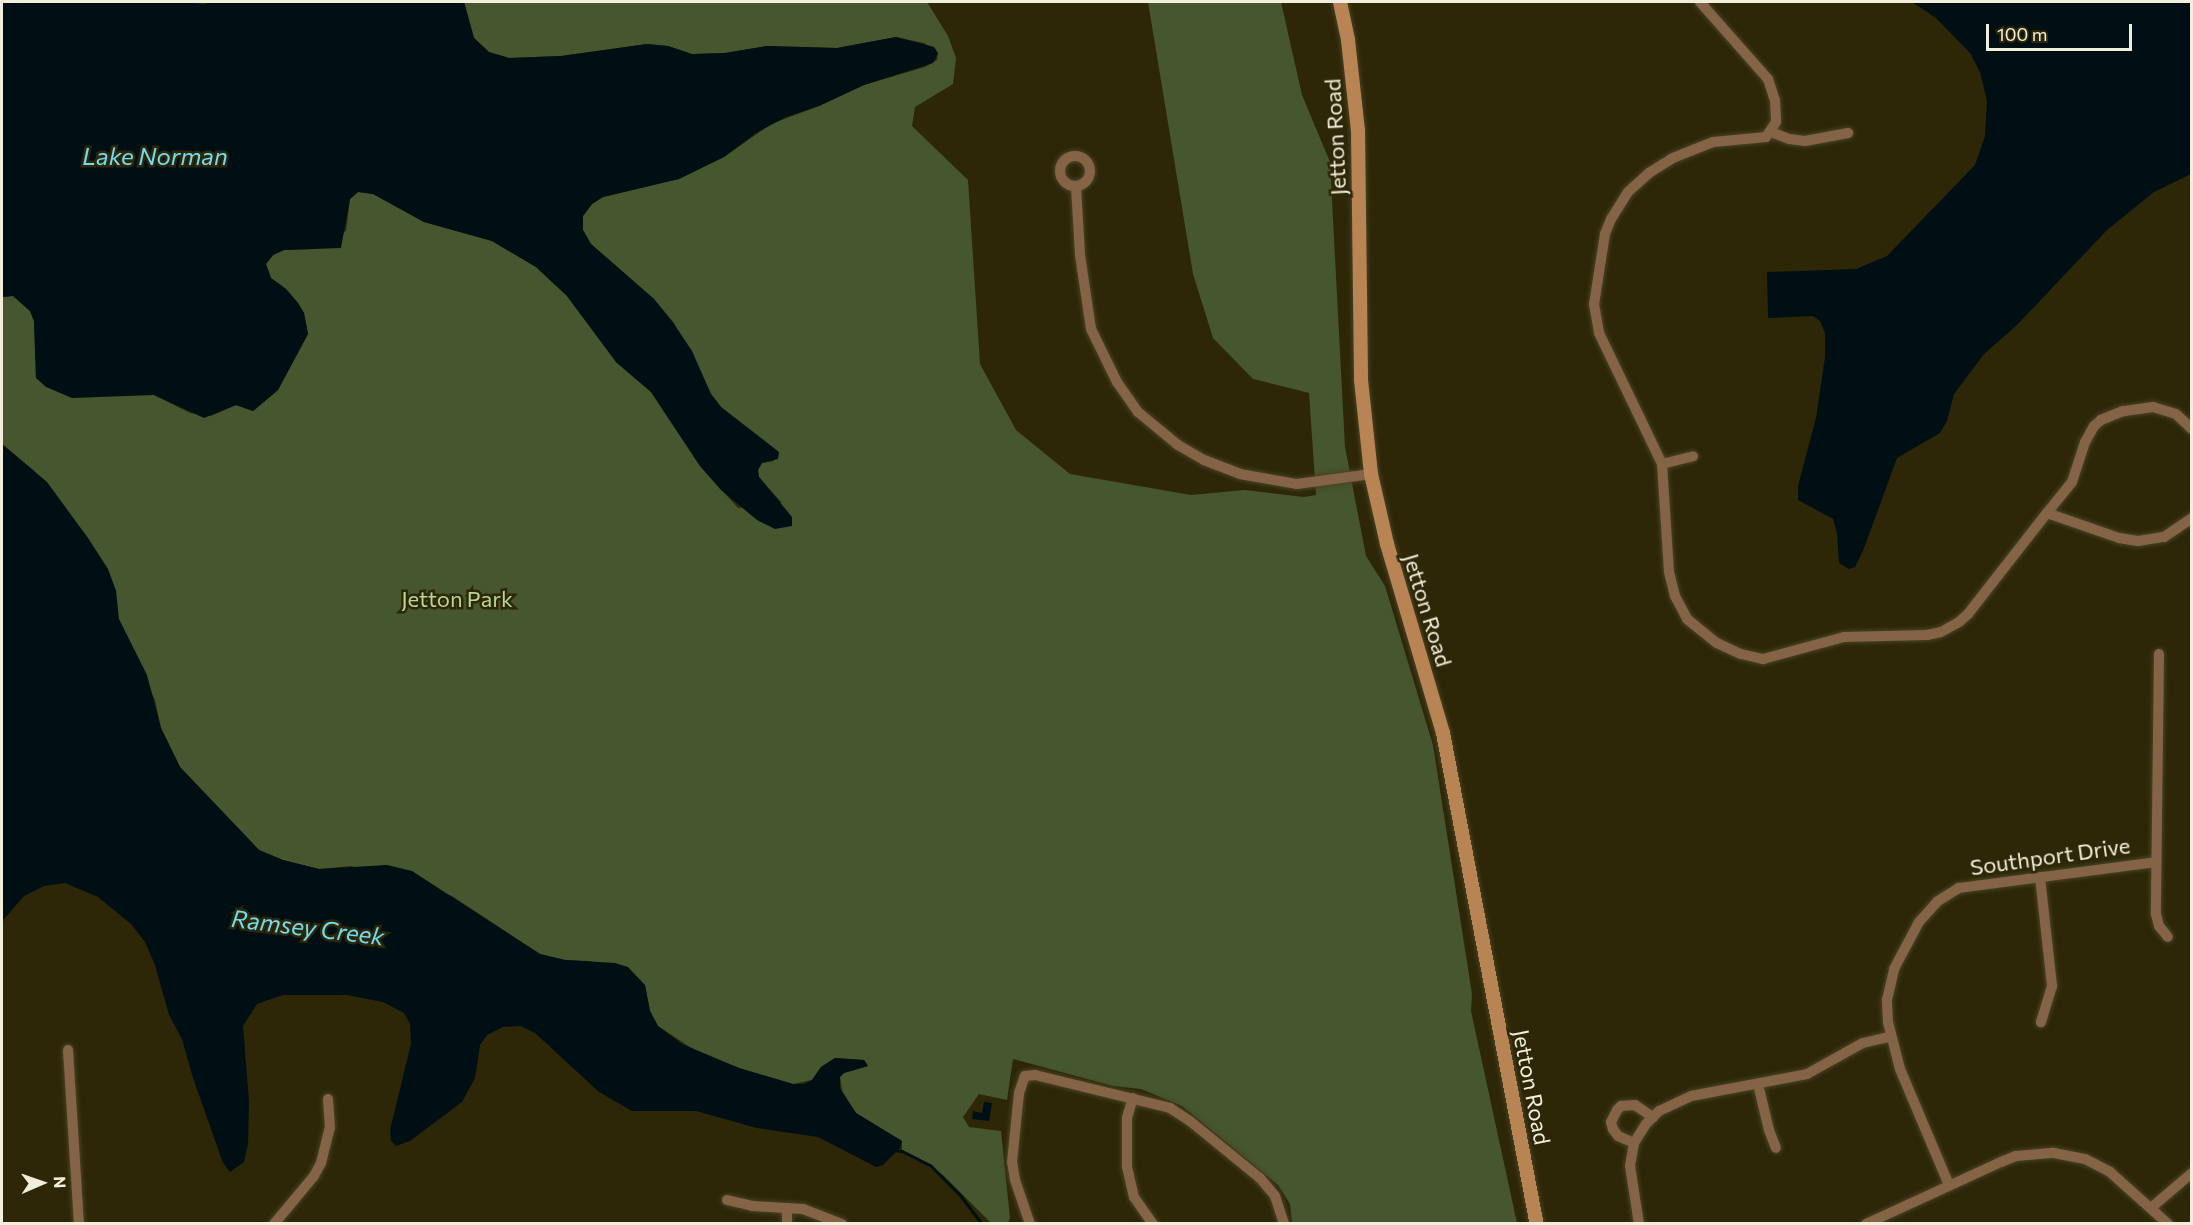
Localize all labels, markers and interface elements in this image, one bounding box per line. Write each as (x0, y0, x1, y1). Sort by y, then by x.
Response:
scale bar (1989, 12, 2134, 50)
text: 100 m (1997, 23, 2047, 45)
street label: Jetton Road (1319, 78, 1351, 196)
water label: Lake Norman (82, 142, 228, 170)
street label: Jetton Road (1398, 550, 1458, 670)
park label: Jetton Park (401, 586, 513, 612)
street label: Southport Drive (1968, 832, 2132, 880)
water label: Ramsey Creek (230, 903, 386, 951)
street label: Jetton Road (1508, 1027, 1556, 1147)
north arrow (12, 1153, 72, 1213)
text: N (51, 1176, 70, 1189)

